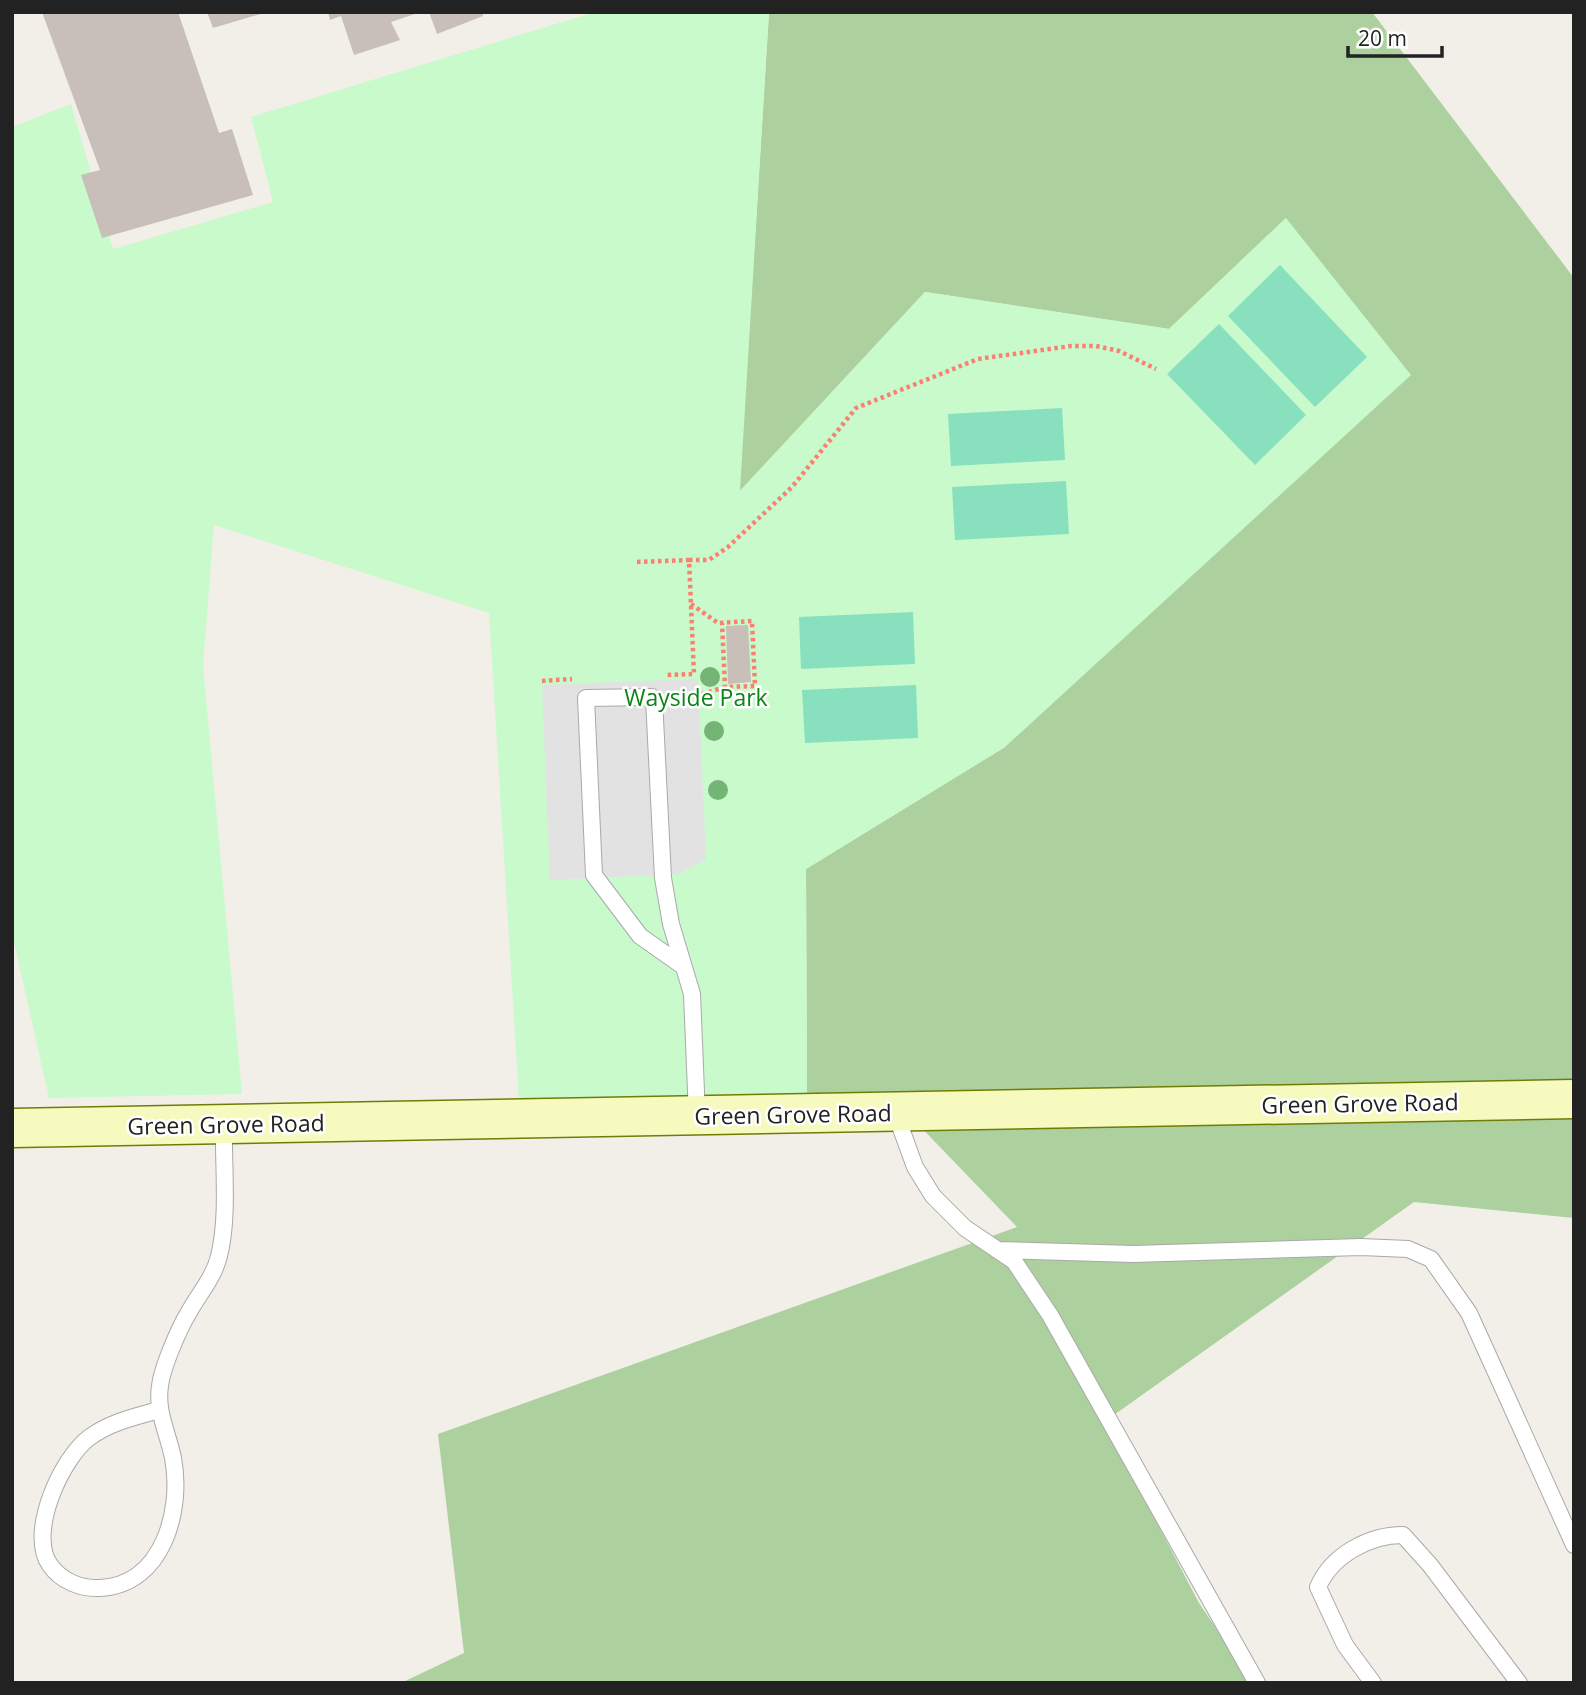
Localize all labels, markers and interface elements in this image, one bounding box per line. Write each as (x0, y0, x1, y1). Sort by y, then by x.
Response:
scale bar (1348, 14, 1442, 58)
text: 20 m (1358, 24, 1407, 52)
park label: Wayside Park (624, 681, 768, 713)
street label: Green Grove Road (1261, 1085, 1459, 1121)
street label: Green Grove Road (694, 1096, 892, 1132)
street label: Green Grove Road (127, 1106, 325, 1142)

